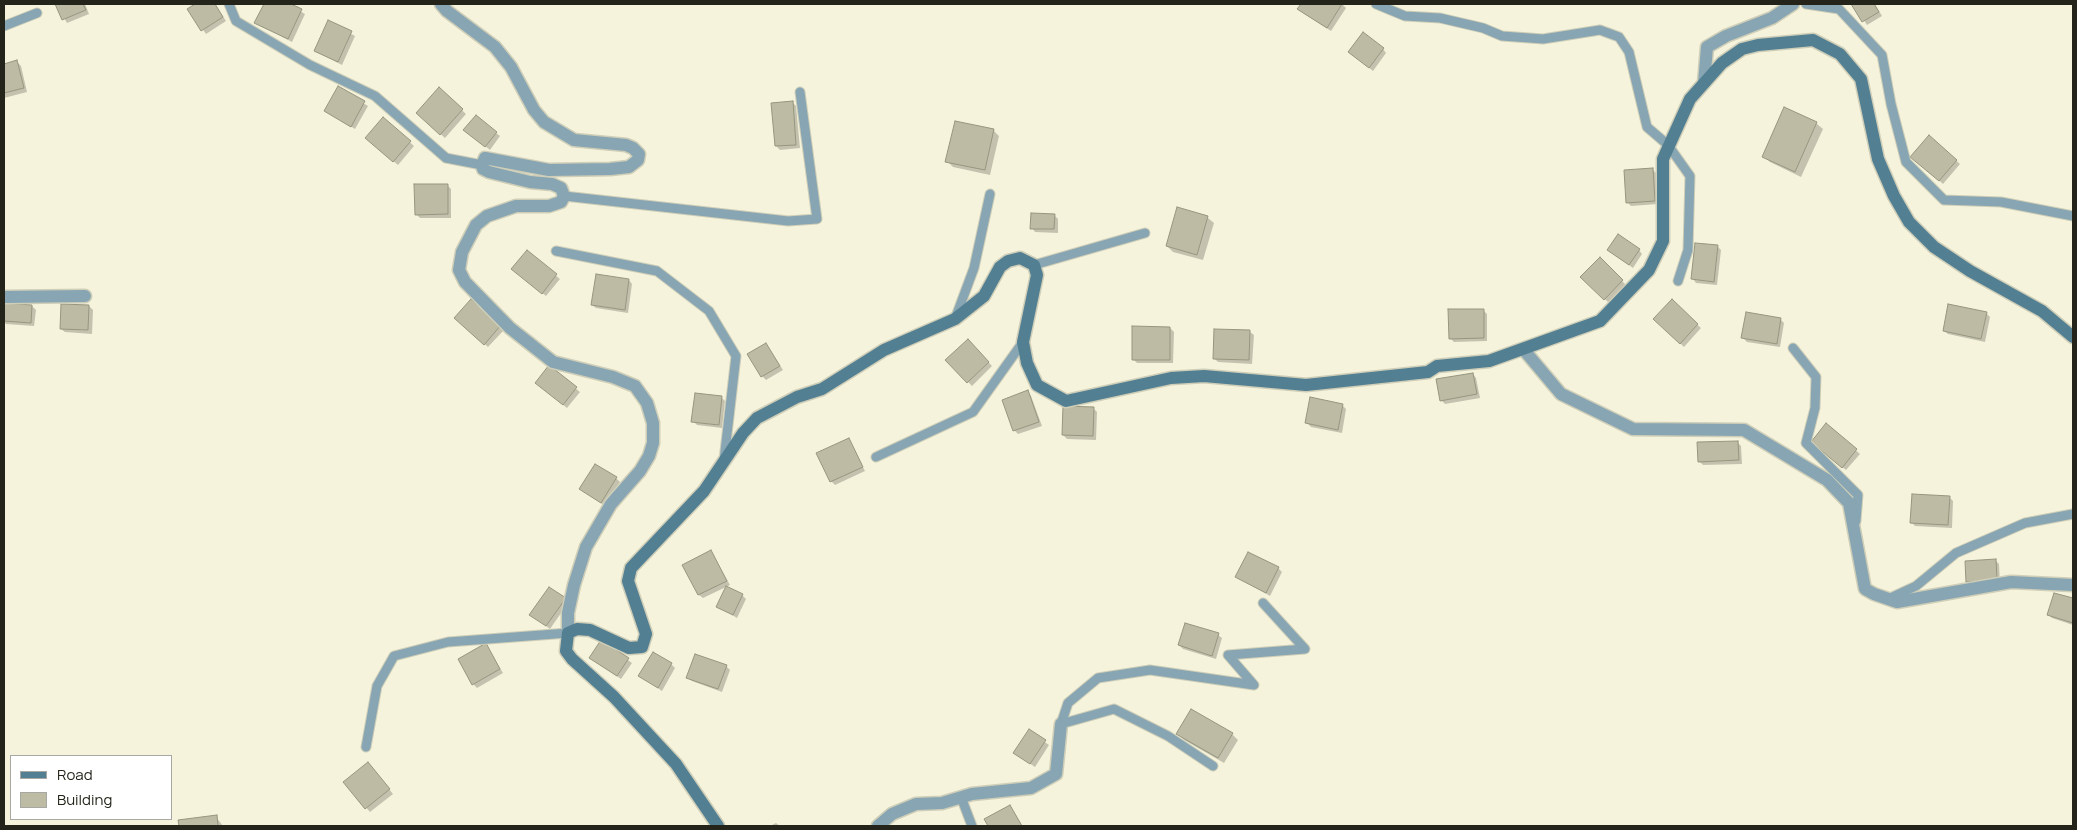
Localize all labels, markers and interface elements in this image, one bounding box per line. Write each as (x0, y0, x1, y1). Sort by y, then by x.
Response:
legend (10, 755, 172, 820)
text: Road (57, 764, 93, 785)
text: Building (57, 789, 112, 810)

